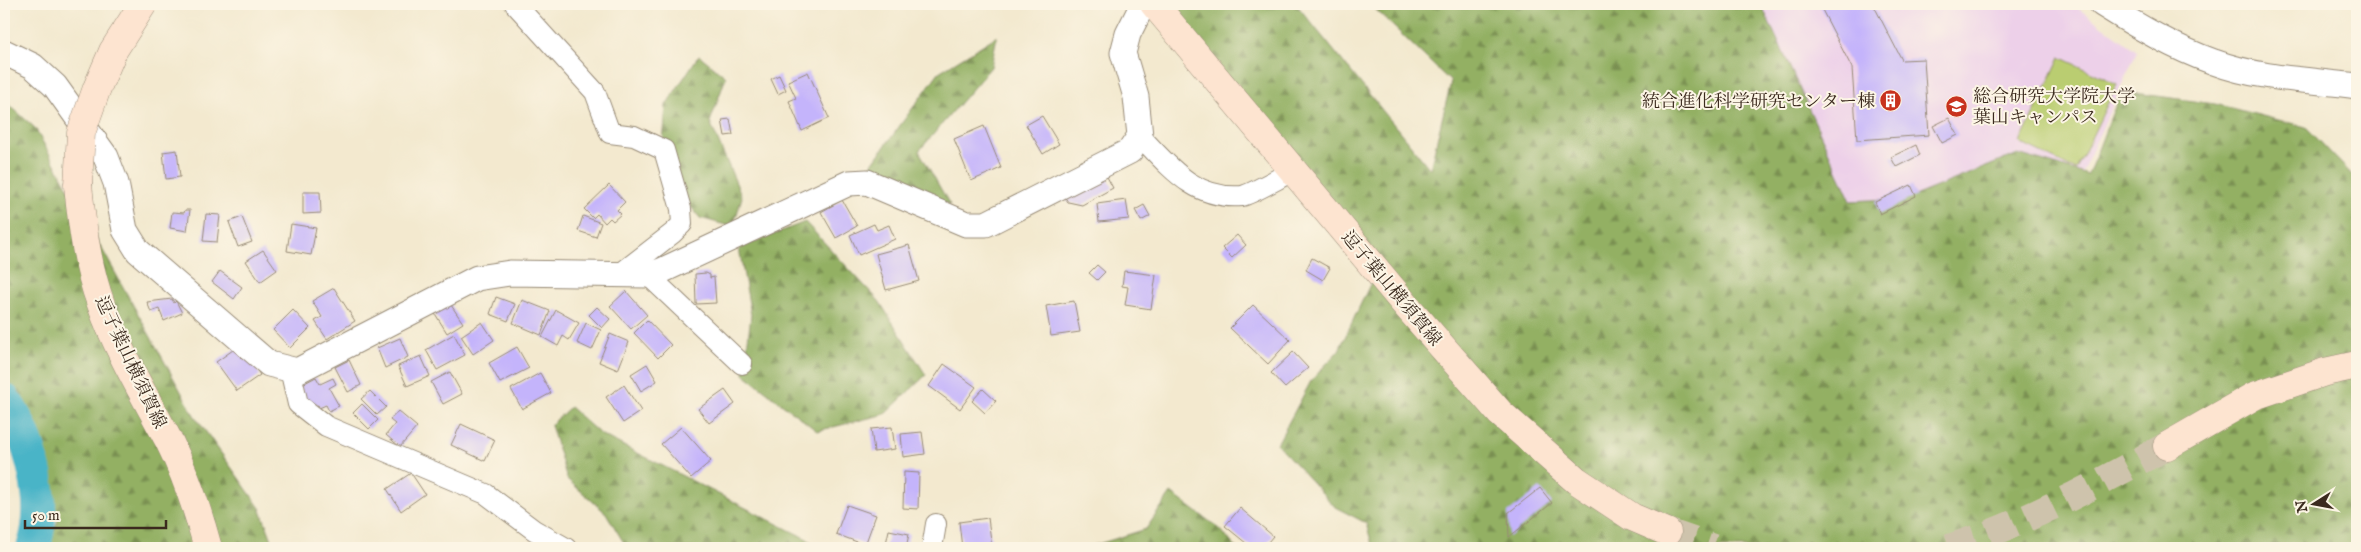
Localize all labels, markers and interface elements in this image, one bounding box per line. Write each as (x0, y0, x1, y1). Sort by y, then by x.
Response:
place label: 総合研究大学院大学 葉山キャンパス (1973, 86, 2135, 130)
building icon: 統合進化科学研究センター棟 (1879, 89, 1903, 113)
place label: 統合進化科学研究センター棟 (1642, 91, 1875, 114)
school or university icon: 総合研究大学院大学 葉山キャンパス (1945, 94, 1969, 118)
street label: 逗子葉山横須賀線 (1336, 226, 1446, 352)
street label: 逗子葉山横須賀線 (89, 293, 170, 433)
north arrow (2288, 480, 2338, 530)
scale bar (25, 497, 166, 529)
text: N (2292, 499, 2312, 515)
text: 50 m (32, 506, 60, 525)

